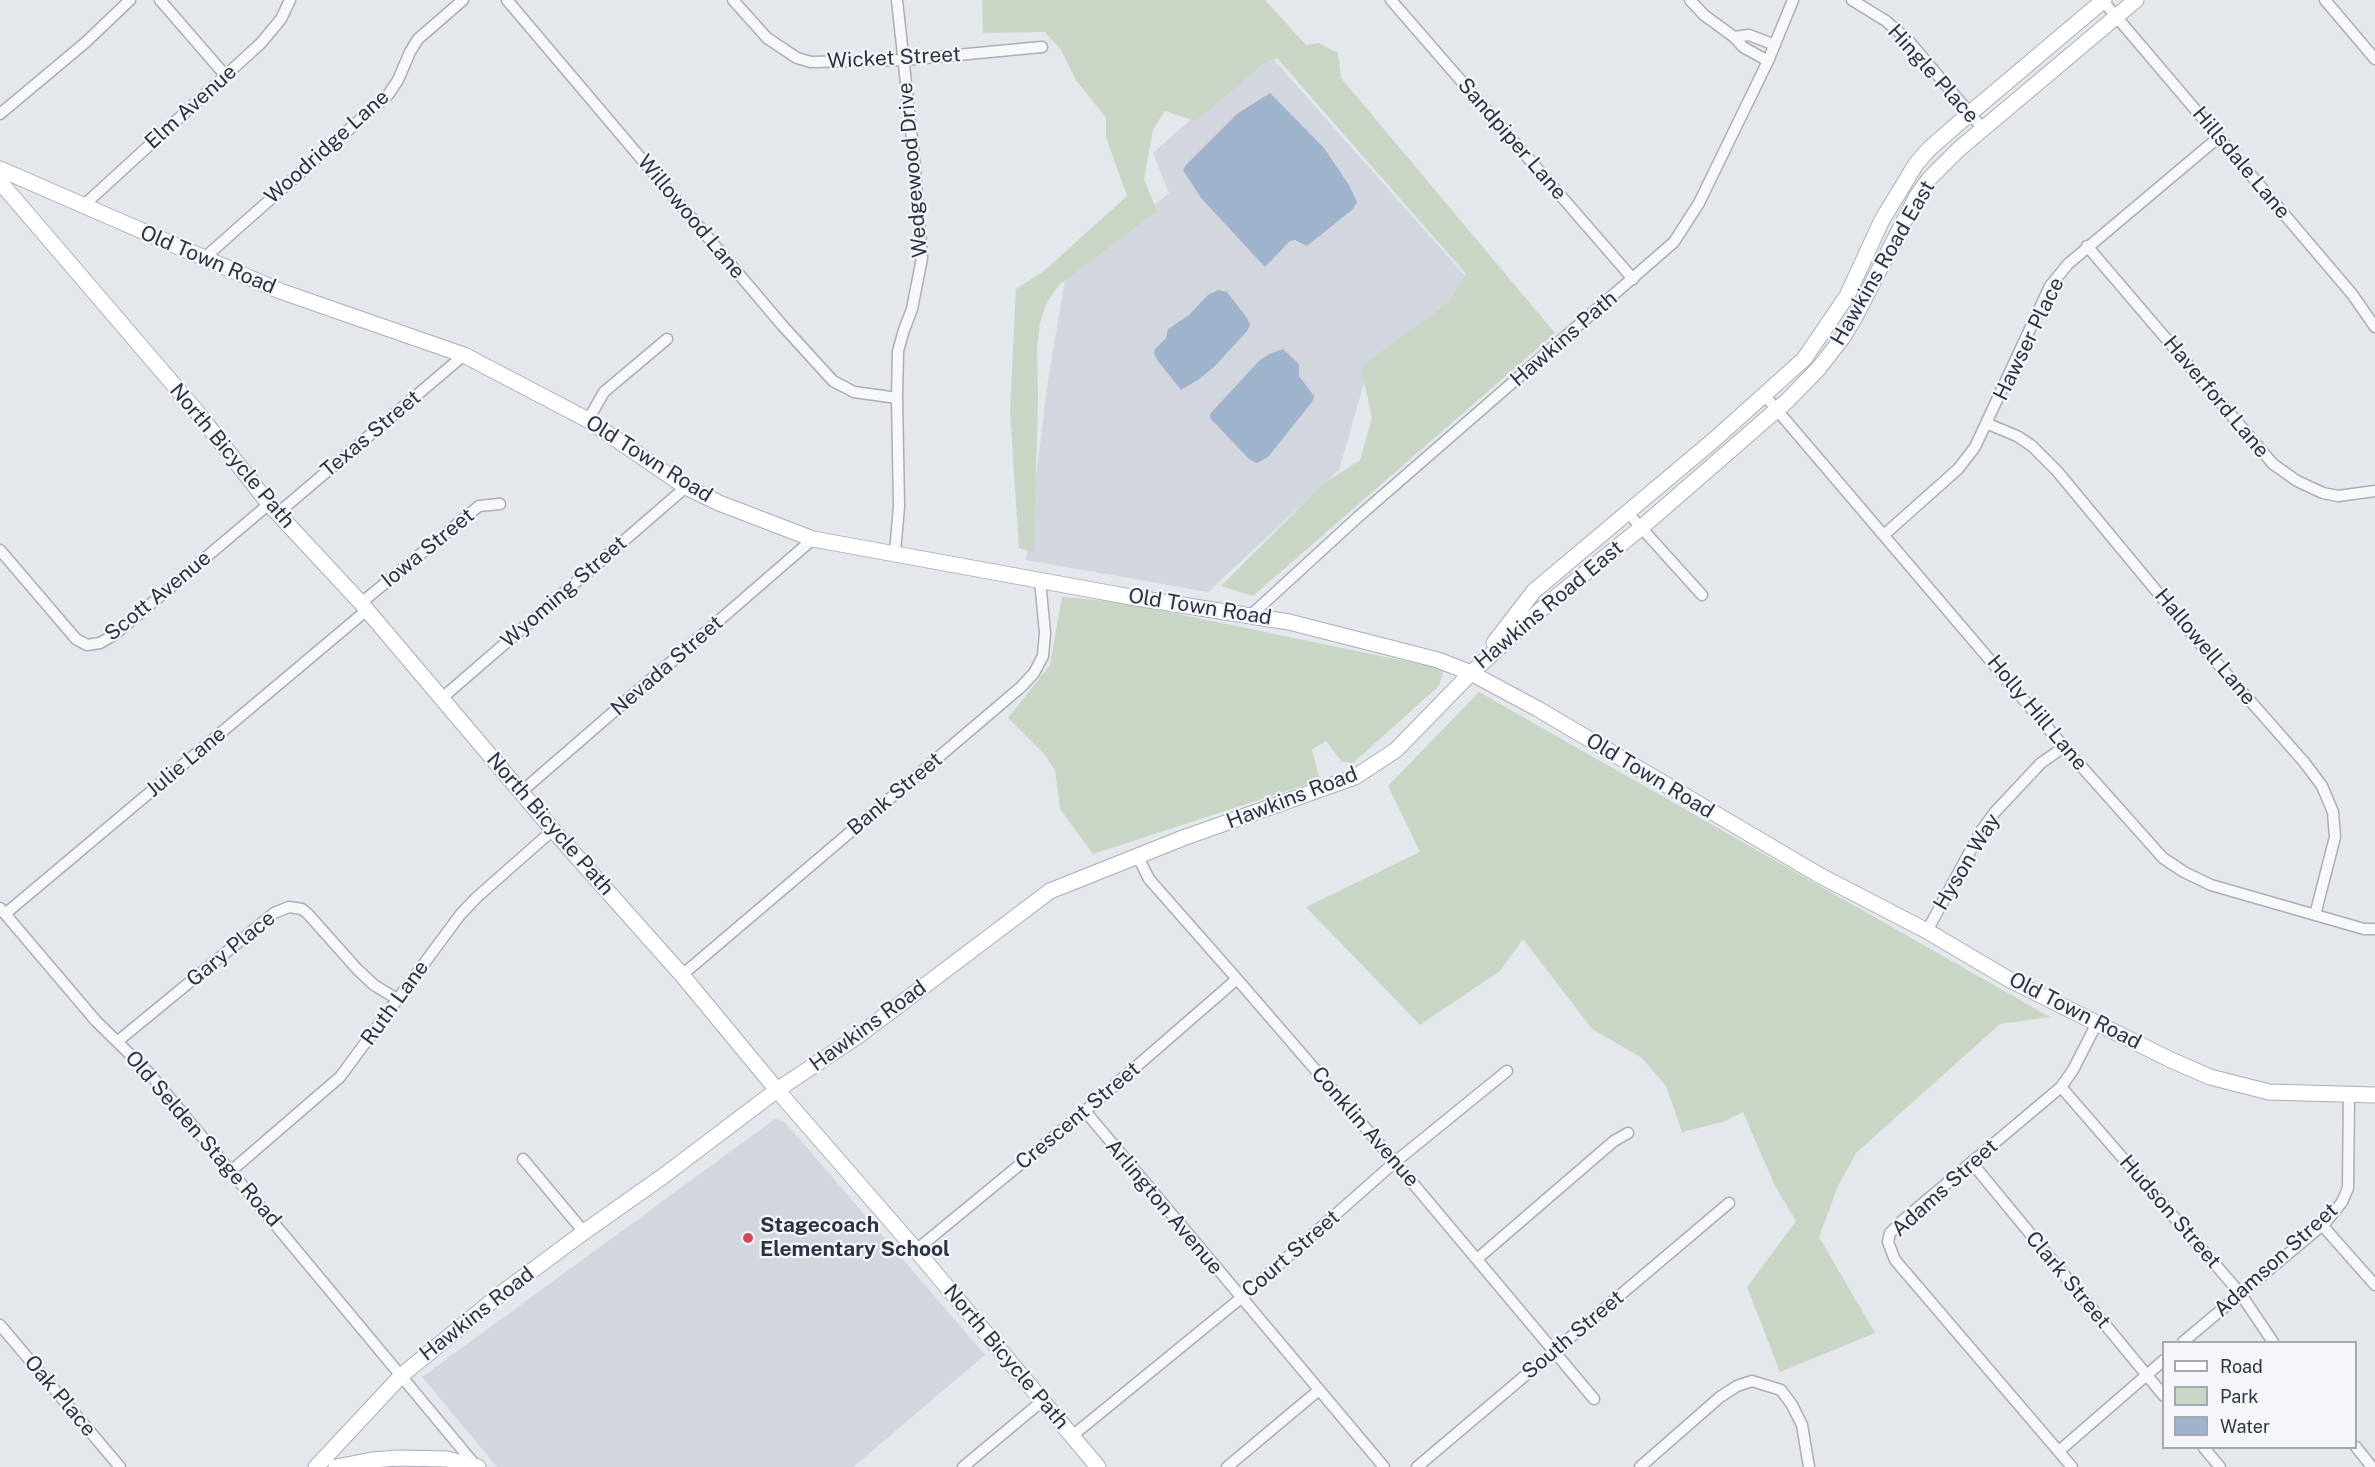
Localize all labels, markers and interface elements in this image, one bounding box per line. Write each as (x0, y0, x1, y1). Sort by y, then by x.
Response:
street label: Hingle Place (1882, 20, 1984, 128)
street label: Wicket Street (827, 42, 961, 74)
street label: Elm Avenue (140, 59, 242, 155)
street label: Sandpiper Lane (1452, 73, 1572, 205)
street label: Wedgewood Drive (893, 81, 933, 259)
street label: Woodridge Lane (260, 85, 394, 209)
street label: Hillsdale Lane (2187, 102, 2295, 224)
street label: Willowood Lane (632, 150, 750, 284)
street label: Hawkins Road East (1826, 176, 1940, 350)
street label: Old Town Road (136, 220, 280, 300)
street label: Hawser Place (1988, 273, 2070, 405)
street label: Hawkins Path (1505, 286, 1623, 392)
street label: Haverford Lane (2158, 331, 2274, 463)
street label: North Bicycle Path (164, 379, 300, 533)
street label: Texas Street (316, 385, 426, 483)
street label: Old Town Road (581, 410, 717, 508)
street label: Iowa Street (377, 503, 479, 593)
street label: Wyoming Street (496, 531, 632, 653)
street label: Hawkins Road East (1470, 535, 1628, 675)
street label: Scott Avenue (100, 546, 216, 646)
street label: Old Town Road (1127, 583, 1273, 631)
street label: Hallowell Lane (2149, 584, 2261, 710)
street label: Nevada Street (606, 611, 728, 721)
street label: Holly Hill Lane (1982, 650, 2092, 776)
street label: Julie Lane (141, 721, 231, 803)
street label: Old Town Road (1581, 728, 1719, 824)
street label: North Bicycle Path (481, 747, 619, 901)
street label: Bank Street (842, 747, 948, 841)
street label: Hawkins Road (1223, 761, 1361, 835)
street label: Hyson Way (1928, 809, 2006, 915)
street label: Gary Place (182, 906, 280, 992)
street label: Ruth Lane (356, 956, 434, 1050)
street label: Old Town Road (2005, 967, 2145, 1055)
street label: Hawkins Road (805, 975, 931, 1077)
street label: Old Selden Stage Road (120, 1046, 286, 1232)
street label: Crescent Street (1011, 1057, 1145, 1175)
street label: Conklin Avenue (1306, 1062, 1424, 1192)
street label: Arlington Avenue (1100, 1134, 1228, 1280)
street label: Adams Street (1887, 1134, 2003, 1242)
street label: Hudson Street (2114, 1150, 2226, 1274)
street label: Adamson Street (2209, 1198, 2343, 1322)
street label: Court Street (1237, 1205, 1345, 1303)
place label: Stagecoach Elementary School (760, 1213, 950, 1263)
street label: Clark Street (2020, 1226, 2116, 1334)
marker: Stagecoach Elementary School (741, 1231, 755, 1245)
street label: Hawkins Road (415, 1262, 539, 1366)
street label: North Bicycle Path (938, 1280, 1074, 1434)
street label: South Street (1517, 1285, 1629, 1385)
legend (2162, 1341, 2357, 1449)
street label: Oak Place (19, 1350, 101, 1442)
text: Road (2220, 1356, 2263, 1377)
text: Park (2220, 1386, 2258, 1407)
text: Water (2220, 1416, 2270, 1437)

